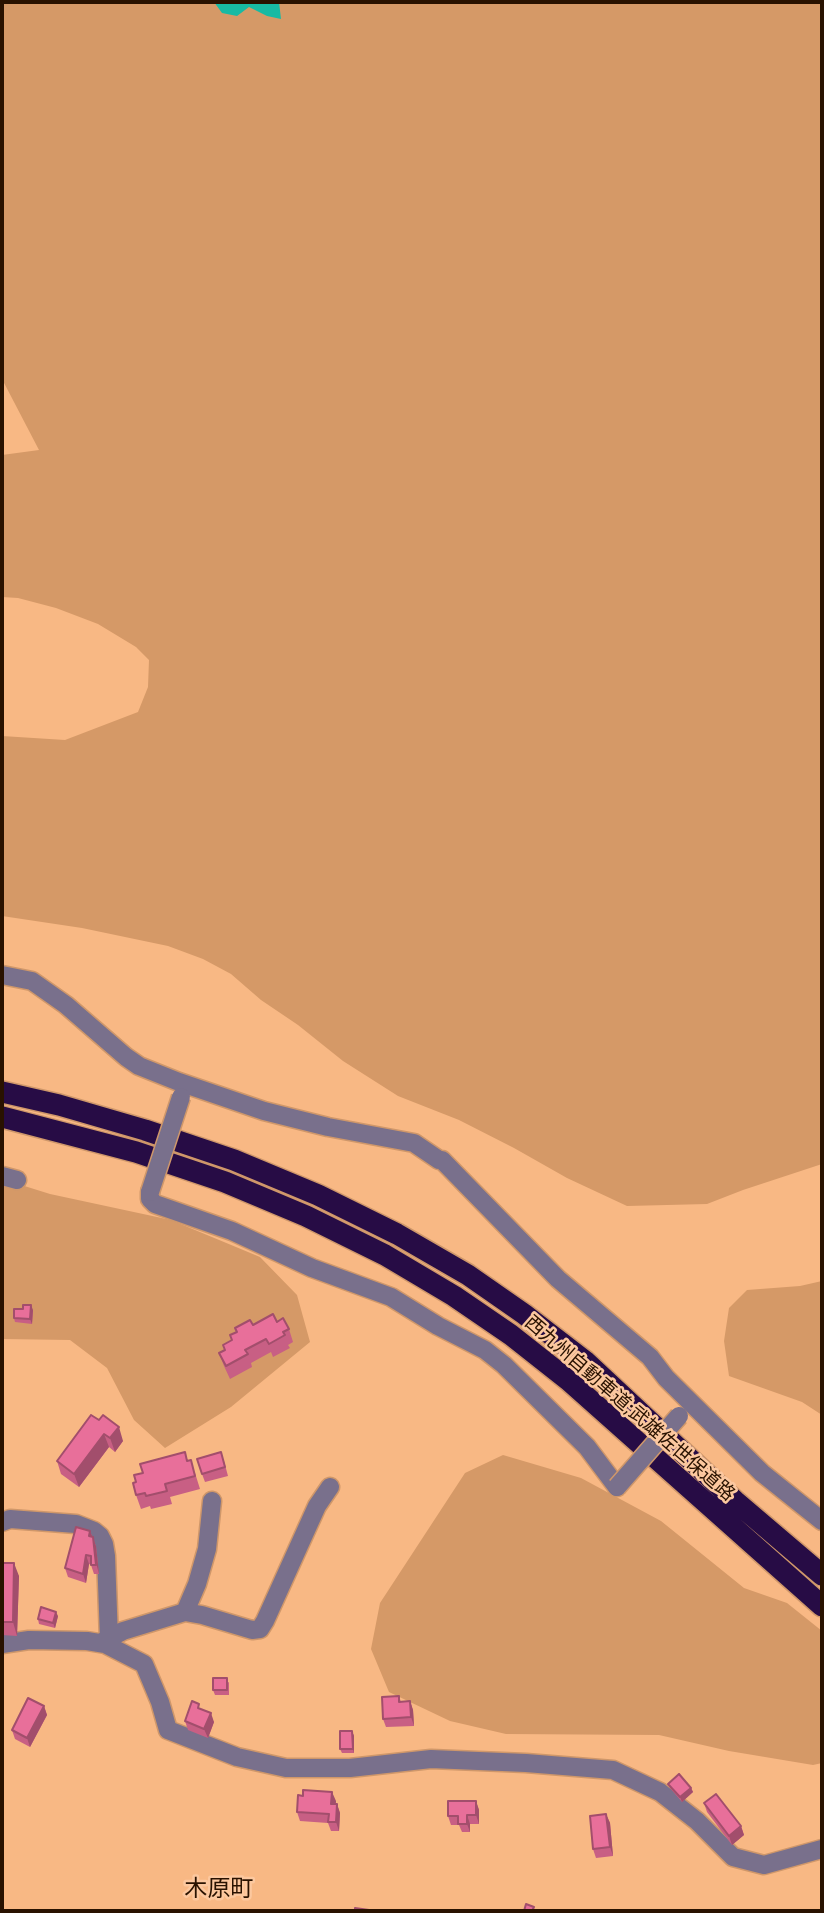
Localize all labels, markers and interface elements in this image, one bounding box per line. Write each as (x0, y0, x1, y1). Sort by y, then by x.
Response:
street label: 西九州自動車道;武雄佐世保道路 (520, 1311, 740, 1505)
district label: 木原町 (185, 1874, 253, 1902)

